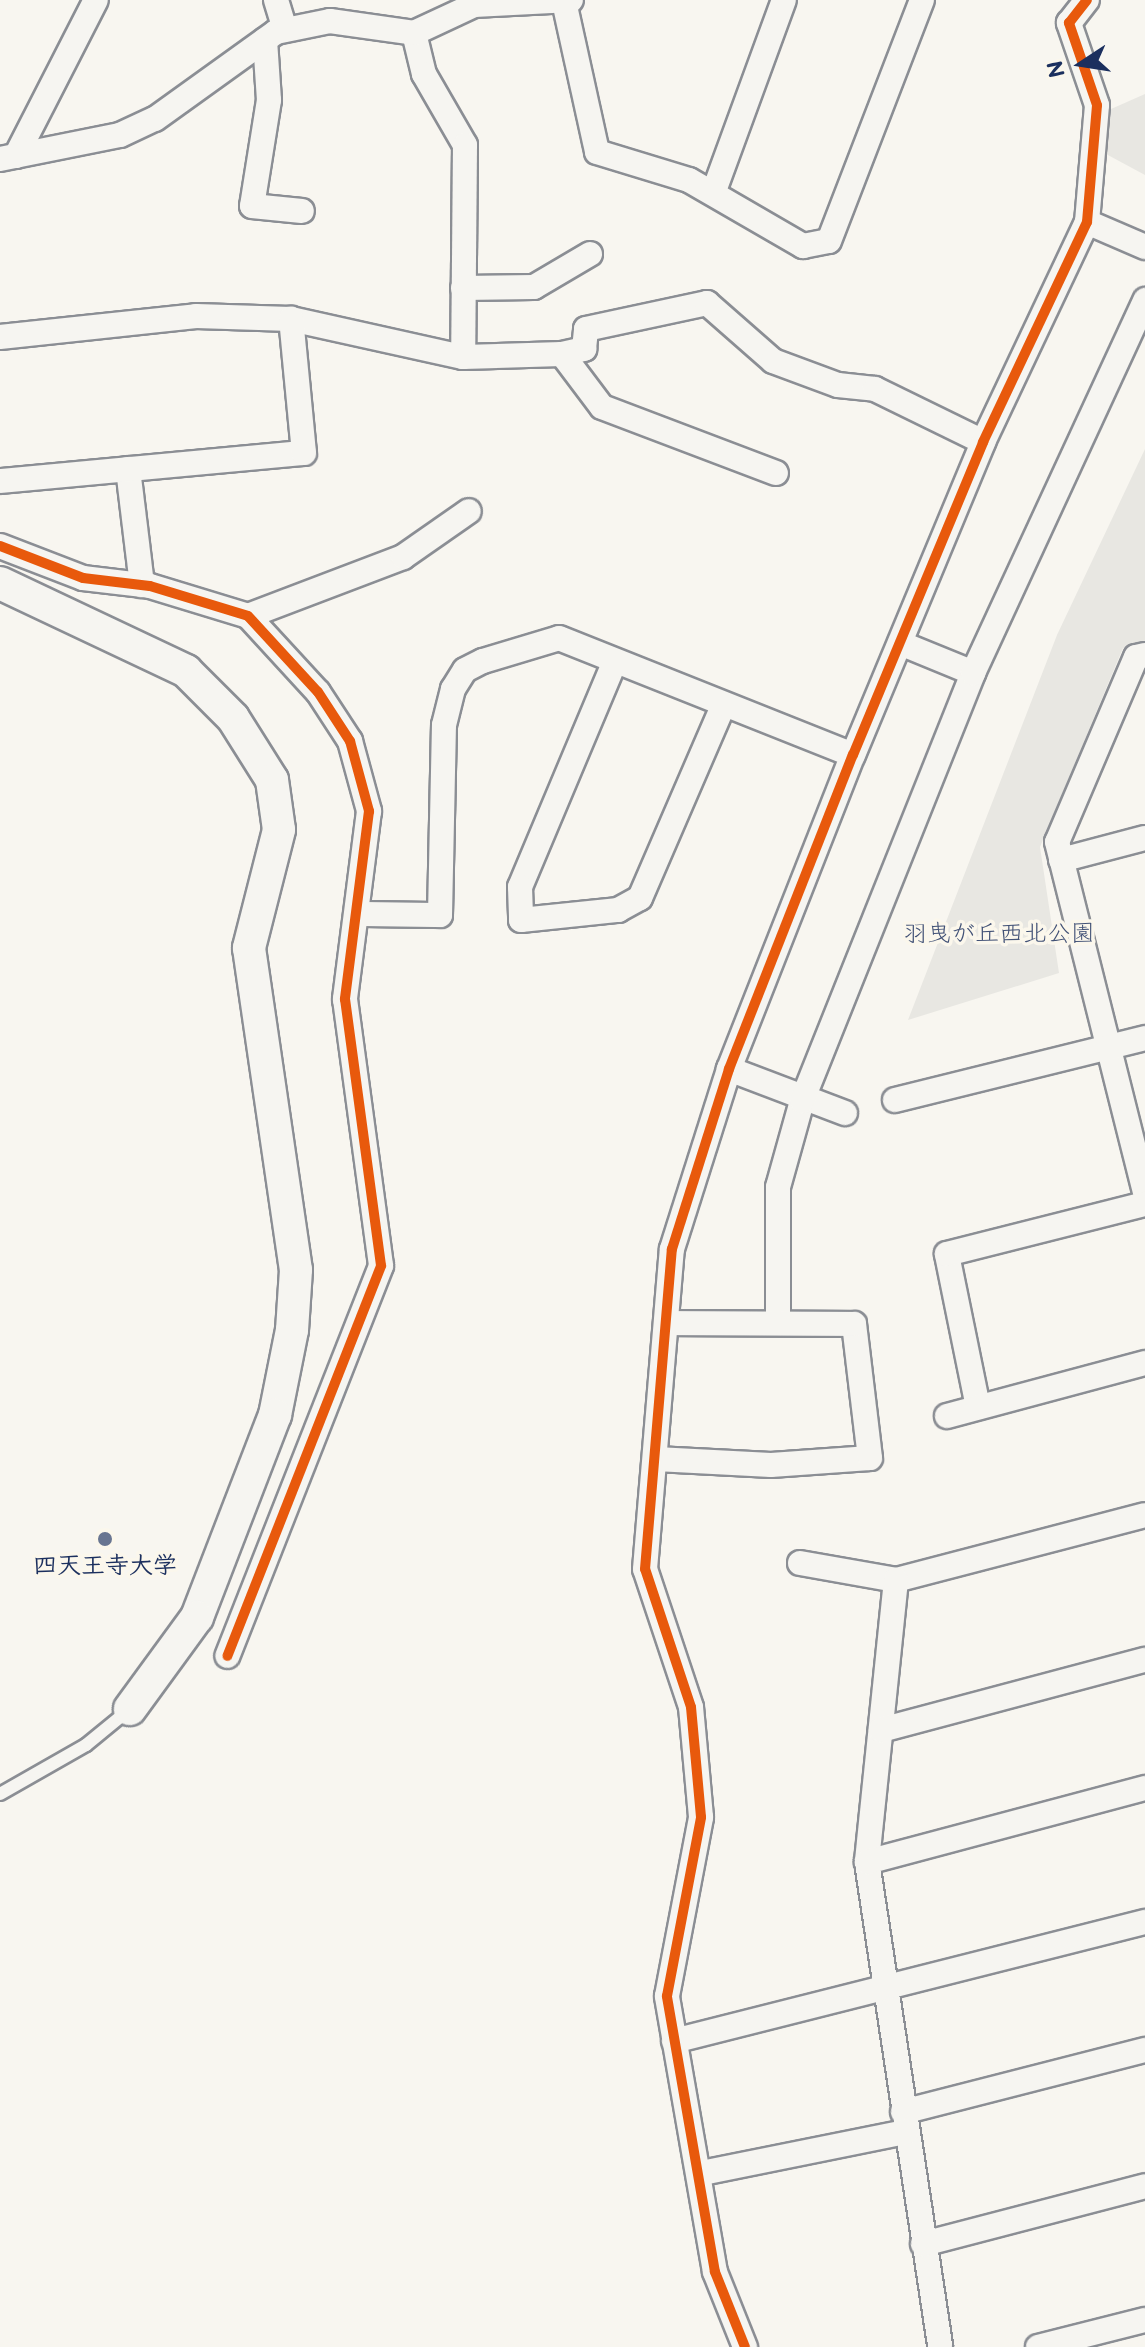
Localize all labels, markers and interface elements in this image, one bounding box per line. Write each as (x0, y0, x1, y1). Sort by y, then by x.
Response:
north arrow (1041, 24, 1121, 104)
text: N (1042, 58, 1072, 80)
park label: 羽曳が丘西北公園 (903, 920, 1095, 948)
marker: 四天王寺大学 (96, 1530, 114, 1548)
place label: 四天王寺大学 (33, 1552, 177, 1580)

